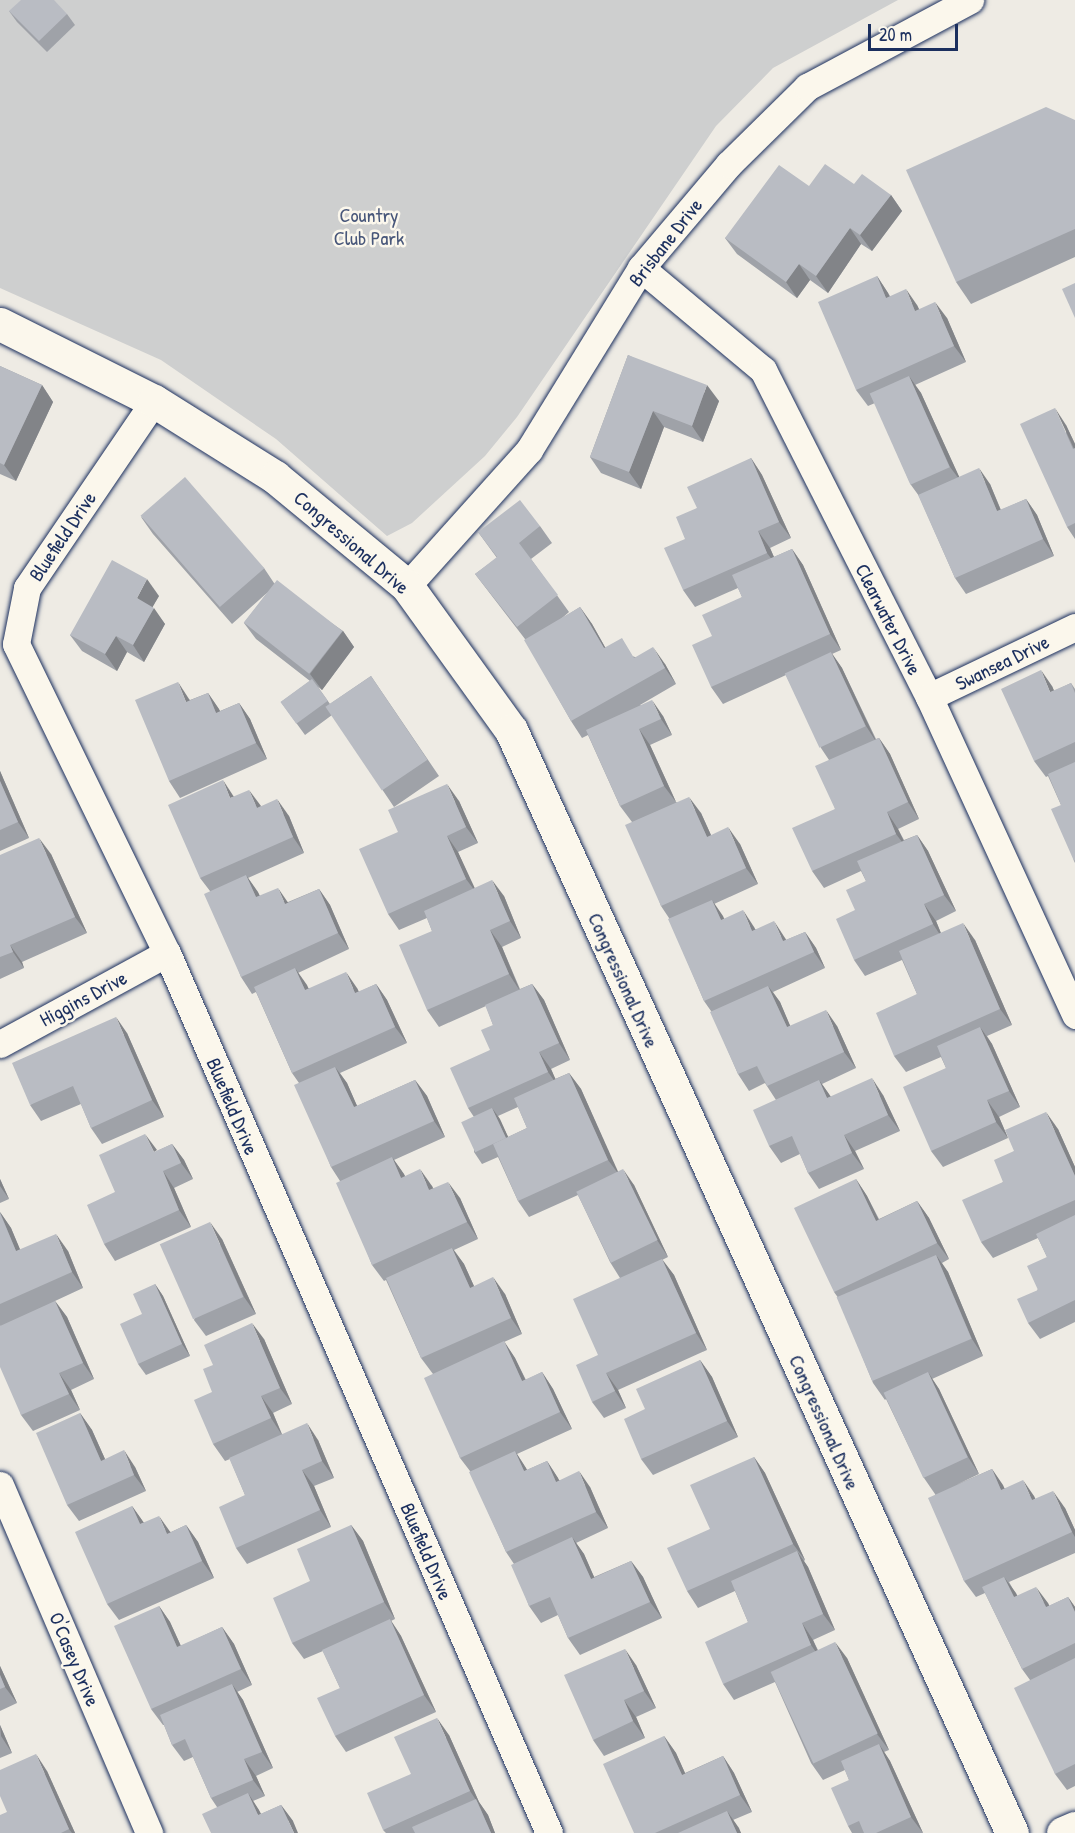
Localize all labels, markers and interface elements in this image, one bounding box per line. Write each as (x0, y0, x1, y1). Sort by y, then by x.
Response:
scale bar (871, 12, 961, 50)
text: 20 m (879, 22, 912, 47)
street label: Brisbane Drive (623, 193, 707, 291)
park label: Country Club Park (334, 203, 404, 250)
street label: Congressional Drive (289, 485, 415, 599)
street label: Bluefield Drive (23, 487, 101, 585)
street label: Clearwater Drive (851, 559, 927, 679)
street label: Swansea Drive (951, 629, 1053, 695)
street label: Congressional Drive (584, 909, 664, 1051)
street label: Higgins Drive (35, 965, 131, 1031)
street label: Bluefield Drive (202, 1054, 264, 1158)
street label: Congressional Drive (785, 1351, 865, 1493)
street label: Bluefield Drive (396, 1499, 458, 1603)
street label: O'Casey Drive (45, 1608, 105, 1710)

